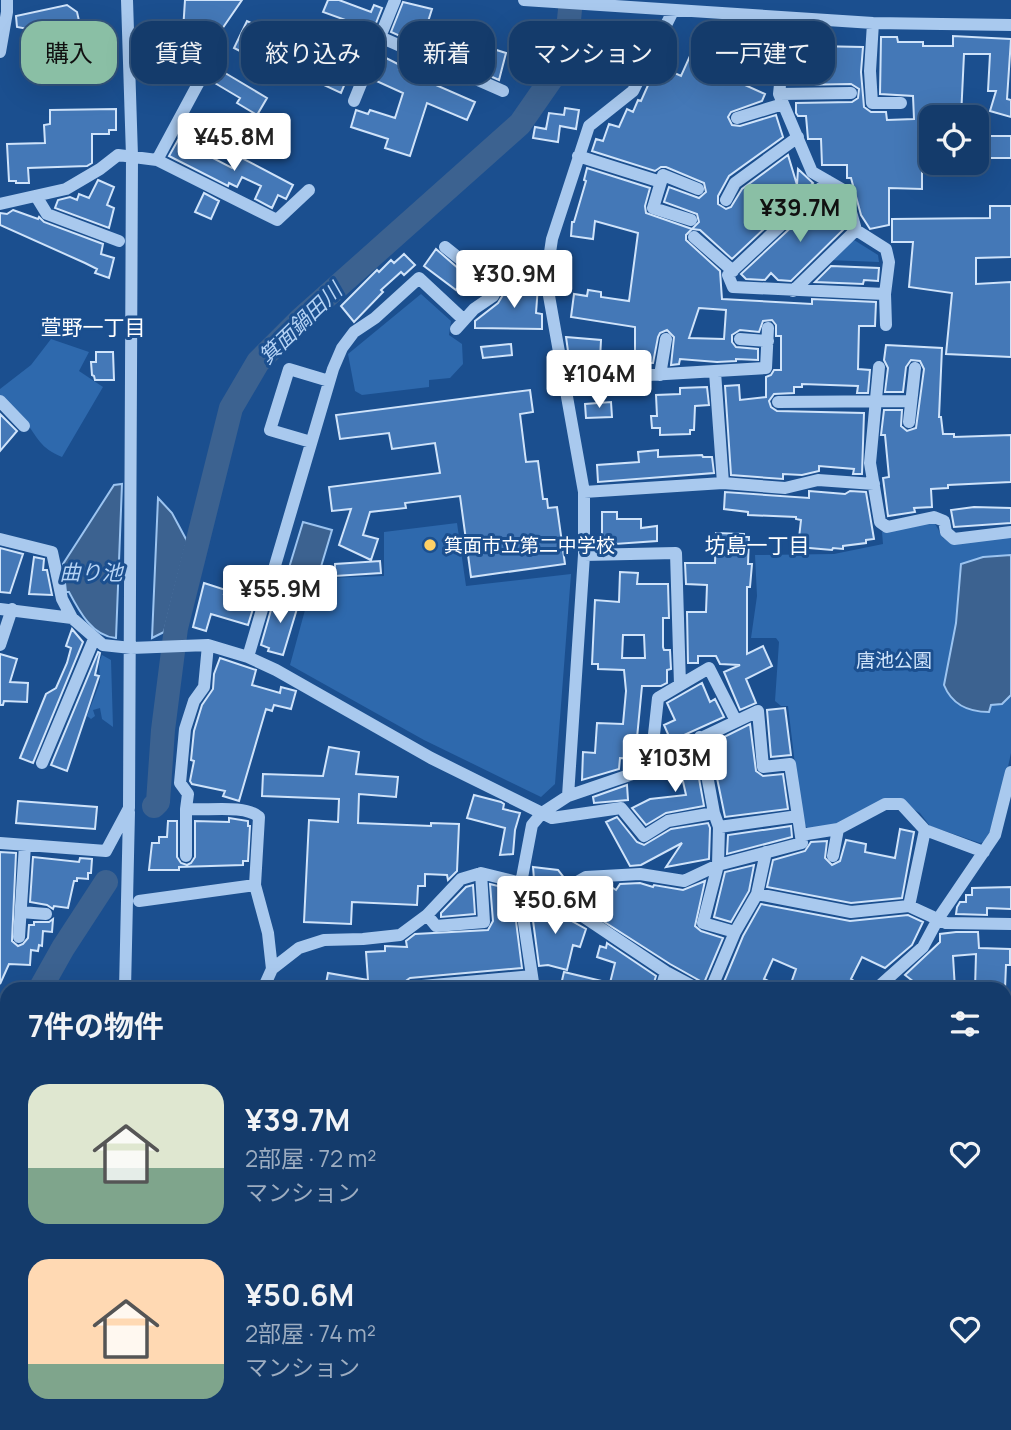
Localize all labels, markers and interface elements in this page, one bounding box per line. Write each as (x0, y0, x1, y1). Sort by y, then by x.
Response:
chip: 購入 (21, 21, 117, 84)
chip: 賃貸 (131, 21, 227, 84)
chip: 絞り込み (241, 21, 385, 84)
chip: 新着 (399, 21, 495, 84)
chip: マンション (509, 21, 677, 84)
chip: 一戸建て (691, 21, 835, 84)
map controls (919, 105, 989, 175)
button: locate (919, 105, 989, 175)
pin: ¥45.8M (177, 114, 291, 173)
text: ¥45.8M (194, 120, 274, 152)
pin: ¥39.7M (743, 184, 857, 244)
text: ¥39.7M (760, 191, 840, 223)
pin: ¥30.9M (457, 250, 571, 310)
text: ¥30.9M (472, 257, 556, 289)
water label: 箕面鍋田川 (253, 275, 349, 370)
district label: 萱野一丁目 (41, 313, 146, 341)
pin: ¥104M (550, 350, 648, 410)
text: ¥104M (563, 357, 635, 389)
district label: 坊島一丁目 (705, 531, 810, 559)
place label: 箕面市立第二中学校 (444, 532, 615, 558)
marker: 箕面市立第二中学校 (422, 537, 438, 553)
water label: 曲り池 (60, 558, 124, 586)
pin: ¥55.9M (223, 566, 337, 625)
text: ¥55.9M (239, 572, 321, 604)
park label: 唐池公園 (856, 647, 932, 673)
pin: ¥103M (626, 734, 724, 794)
text: ¥103M (639, 741, 711, 773)
pin: ¥50.6M (498, 876, 612, 936)
text: ¥50.6M (513, 883, 597, 915)
text: 7件の物件 (28, 1005, 164, 1046)
icon: filters (946, 1005, 984, 1043)
text: ¥39.7M (245, 1099, 350, 1140)
icon: home (84, 1112, 168, 1196)
icon: heart (946, 1135, 984, 1173)
text: 2部屋 · 72 m² (245, 1142, 376, 1174)
text: マンション (245, 1176, 360, 1208)
text: ¥50.6M (245, 1274, 354, 1315)
icon: home (84, 1287, 168, 1371)
icon: heart (946, 1310, 984, 1348)
text: 2部屋 · 74 m² (245, 1317, 376, 1349)
text: マンション (245, 1351, 360, 1383)

